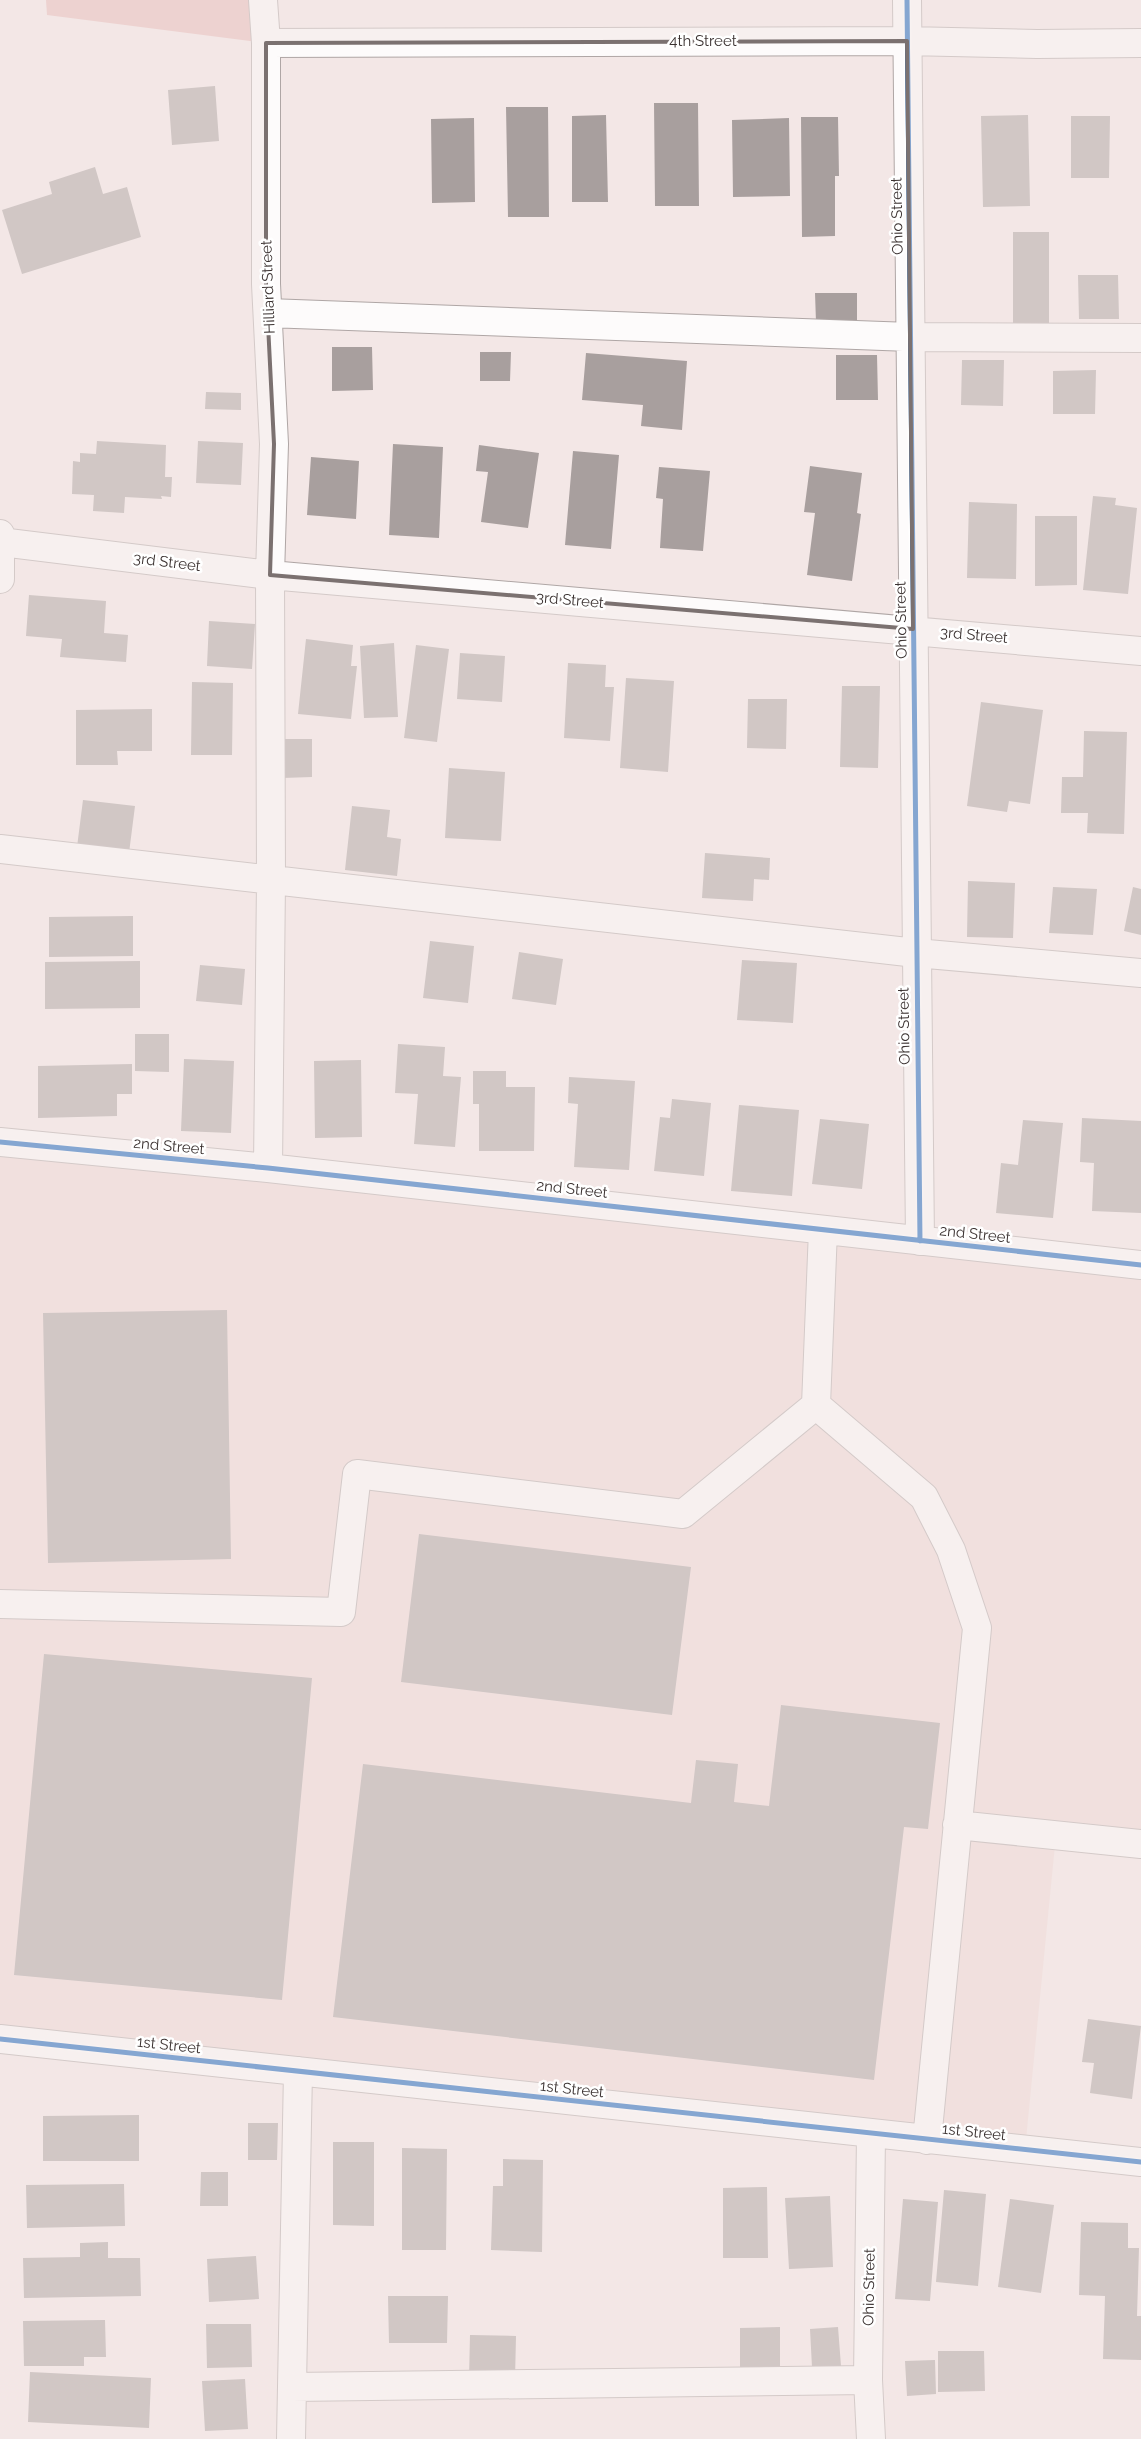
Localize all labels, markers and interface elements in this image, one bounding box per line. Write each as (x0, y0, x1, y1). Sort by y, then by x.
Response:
street label: 4th Street (669, 32, 737, 50)
street label: Ohio Street (887, 177, 907, 255)
street label: Hilliard Street (257, 240, 279, 334)
street label: 3rd Street (132, 549, 202, 575)
street label: Ohio Street (891, 581, 911, 659)
street label: 3rd Street (535, 588, 605, 612)
street label: 3rd Street (939, 623, 1009, 647)
street label: Ohio Street (894, 987, 914, 1065)
street label: 2nd Street (133, 1134, 205, 1158)
street label: 2nd Street (536, 1176, 608, 1202)
street label: 2nd Street (939, 1221, 1011, 1247)
street label: 1st Street (136, 2033, 202, 2057)
street label: 1st Street (539, 2077, 605, 2101)
street label: 1st Street (941, 2120, 1007, 2144)
street label: Ohio Street (859, 2248, 879, 2326)

